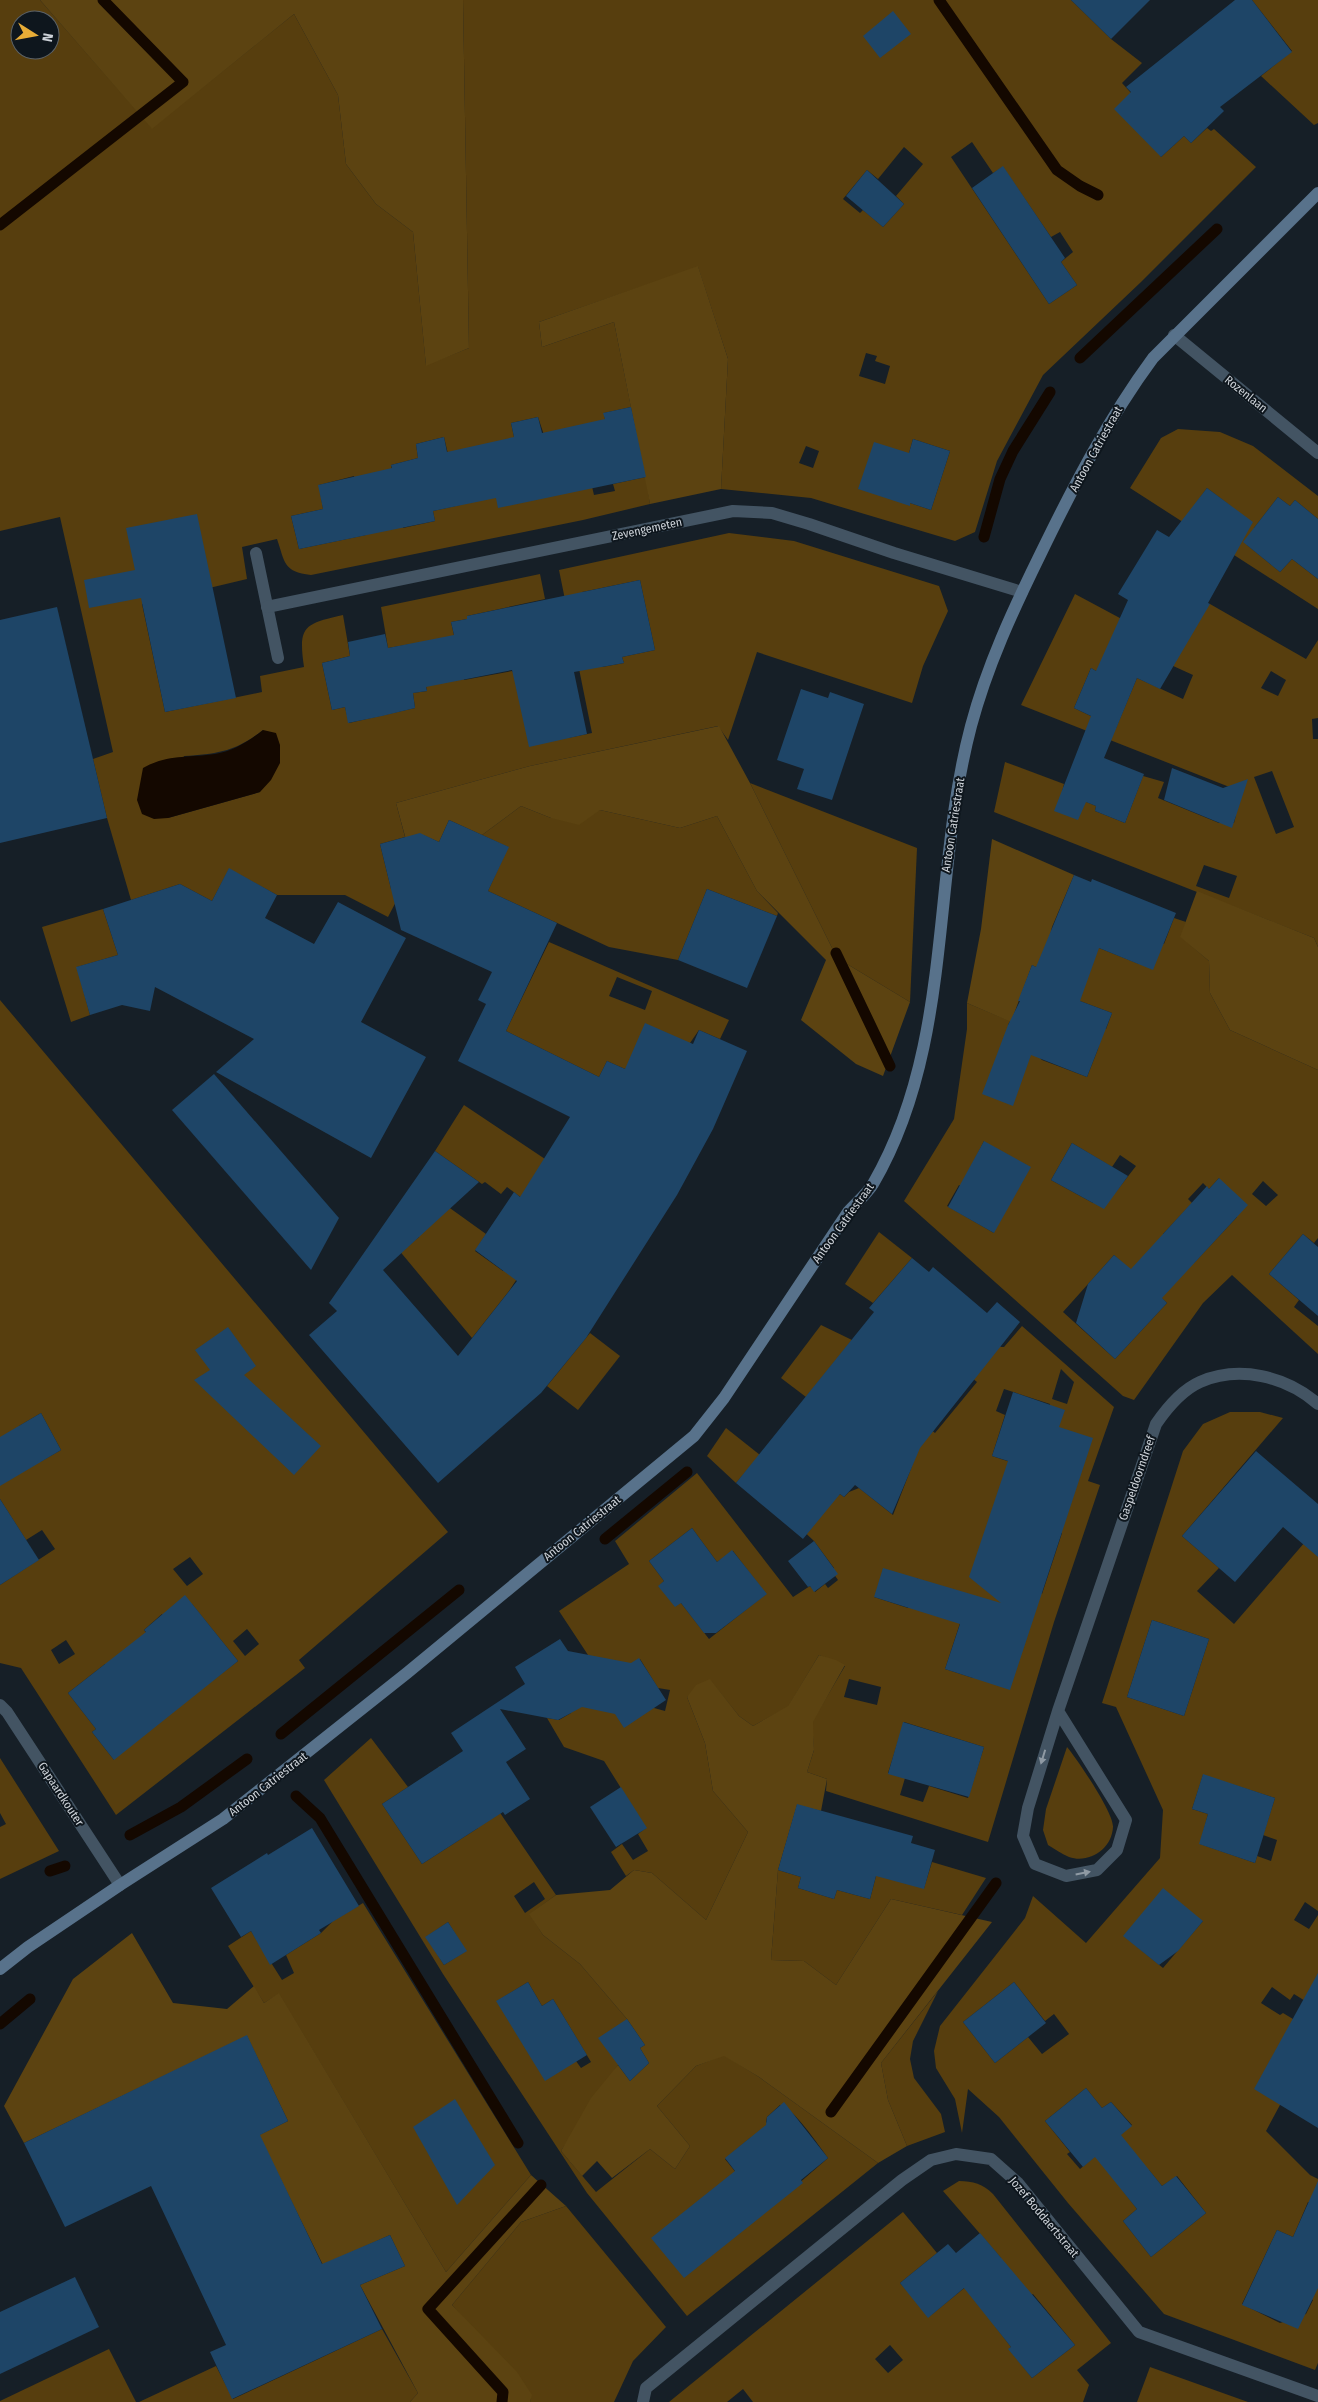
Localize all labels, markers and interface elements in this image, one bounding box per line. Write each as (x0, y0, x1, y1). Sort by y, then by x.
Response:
north arrow (10, 10, 60, 60)
text: N (38, 32, 56, 43)
street label: Rozenlaan (1222, 373, 1270, 415)
street label: Antoon Catriestraat (1067, 404, 1125, 494)
street label: Zevengemeten (611, 515, 683, 543)
street label: Antoon Catriestraat (939, 777, 967, 873)
street label: Antoon Catriestraat (809, 1180, 877, 1266)
street label: Gaspeldoorndreef (1116, 1433, 1158, 1522)
street label: Antoon Catriestraat (540, 1492, 624, 1564)
street label: Antoon Catriestraat (226, 1749, 310, 1819)
one-way arrow (1038, 1750, 1046, 1765)
street label: Gapaardkouter (35, 1760, 87, 1829)
one-way arrow (1075, 1869, 1090, 1877)
street label: Jozef Boddaertstraat (1006, 2174, 1082, 2260)

